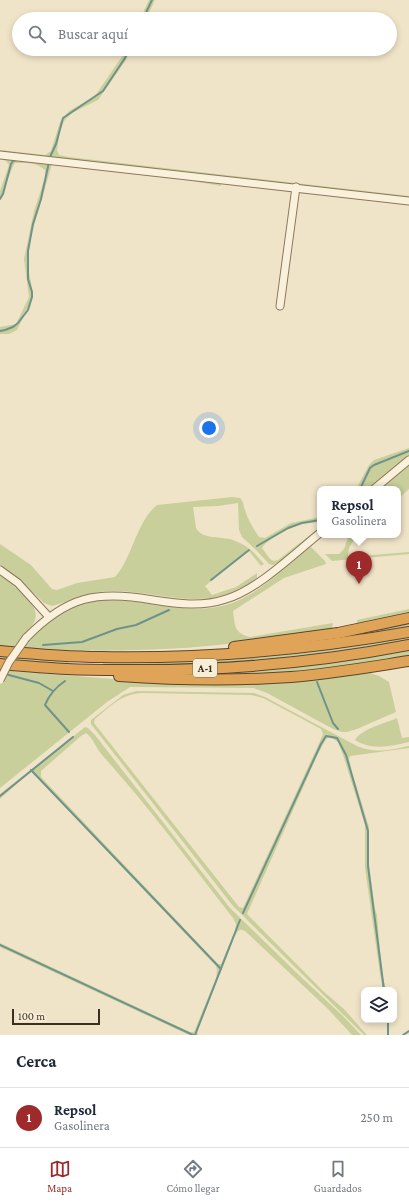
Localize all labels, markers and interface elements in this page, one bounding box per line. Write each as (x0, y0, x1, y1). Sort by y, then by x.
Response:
search box (12, 12, 397, 56)
icon: search (26, 23, 48, 45)
text: Buscar aquí (58, 26, 128, 42)
your location (199, 418, 219, 438)
popup (317, 486, 401, 538)
text: Repsol (331, 497, 374, 513)
text: Gasolinera (331, 513, 387, 528)
pin: 1 (346, 551, 372, 584)
road number: A-1 (193, 659, 217, 677)
map controls (361, 987, 397, 1023)
button: layers (361, 987, 397, 1023)
scale bar (12, 1007, 100, 1026)
text: 100 m (18, 1010, 45, 1022)
text: Cerca (16, 1052, 56, 1071)
text: Repsol (54, 1102, 96, 1118)
text: 1 (27, 1110, 31, 1125)
text: 250 m (360, 1110, 393, 1125)
text: Gasolinera (54, 1118, 110, 1133)
tab: Mapa (47, 1158, 72, 1194)
tab: Cómo llegar (166, 1158, 220, 1194)
tab: Guardados (314, 1158, 362, 1194)

